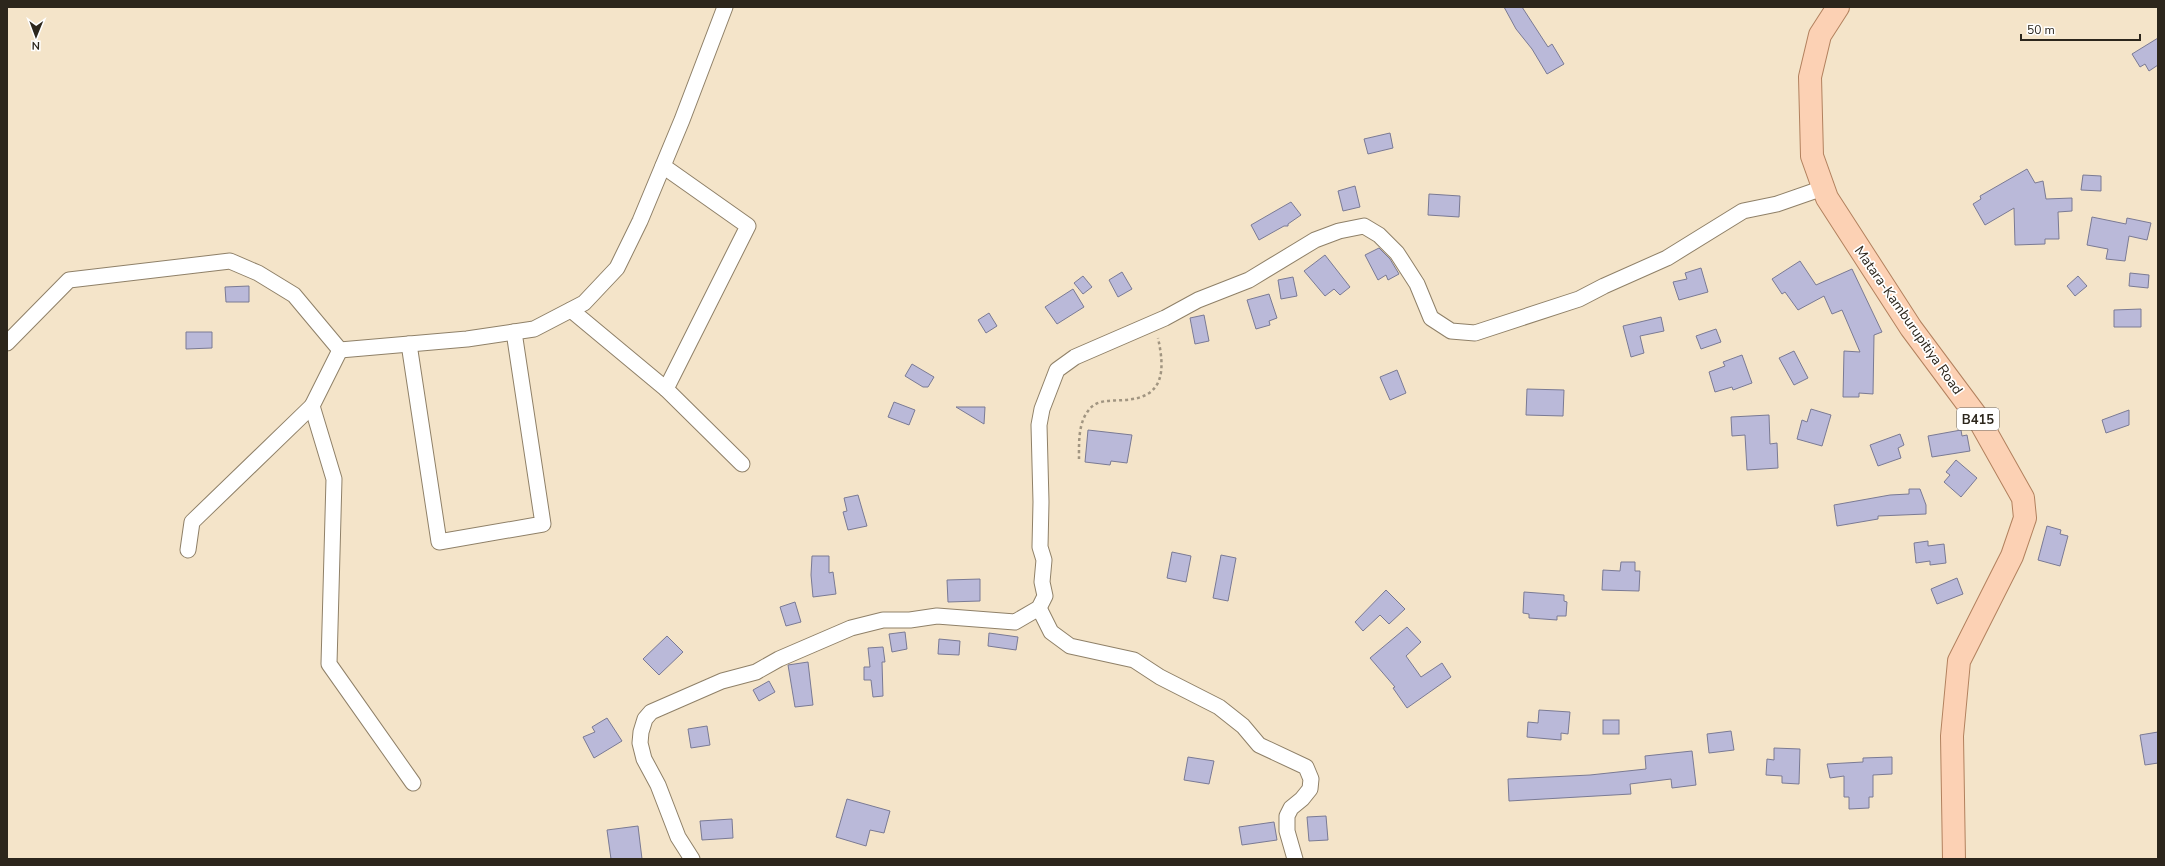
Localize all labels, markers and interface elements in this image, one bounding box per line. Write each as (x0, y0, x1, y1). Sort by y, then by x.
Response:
north arrow (16, 16, 56, 56)
scale bar (2021, 16, 2140, 42)
text: 50 m (2027, 22, 2055, 38)
text: N (32, 38, 40, 53)
street label: Matara-Kamburupitiya Road (1850, 242, 1967, 398)
road number: B415 (1957, 408, 1999, 430)

